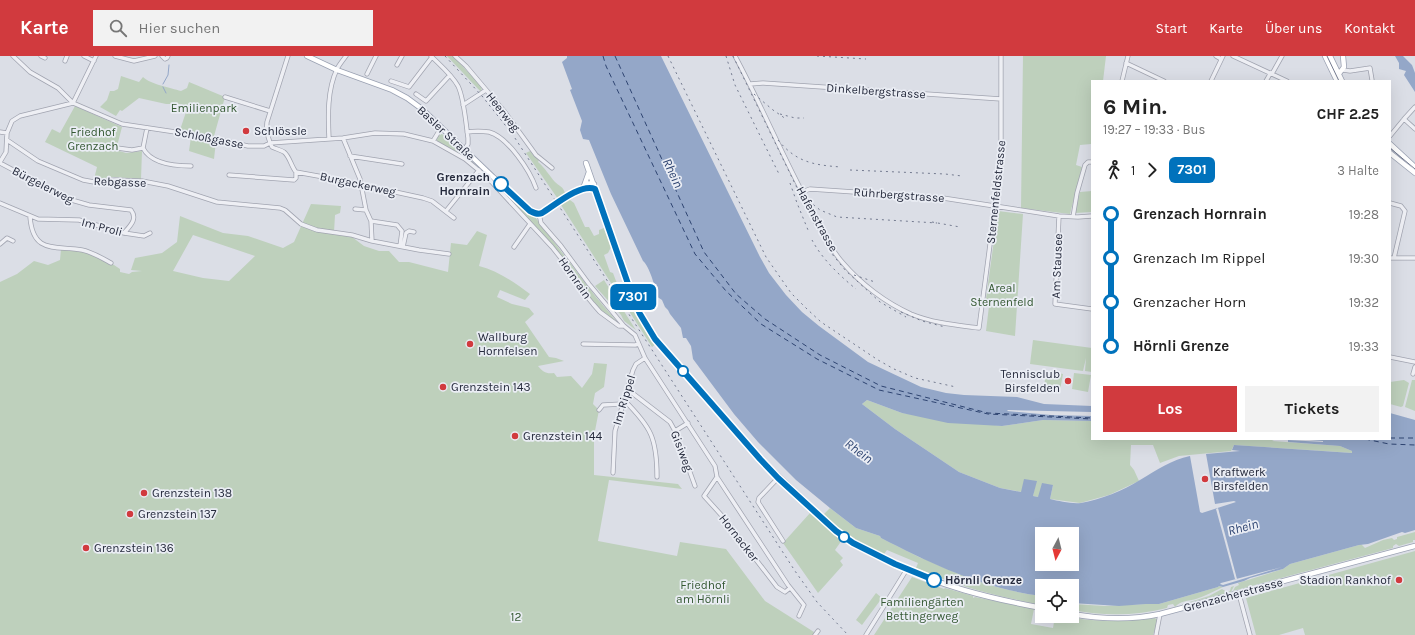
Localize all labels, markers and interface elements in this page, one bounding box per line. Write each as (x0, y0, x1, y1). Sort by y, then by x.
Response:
search box (93, 10, 373, 46)
text: Karte (20, 17, 69, 39)
icon: search (107, 17, 129, 39)
text: Hier suchen (139, 19, 220, 37)
text: Start (1155, 20, 1187, 37)
text: Karte (1209, 20, 1243, 37)
text: Über uns (1265, 20, 1322, 37)
text: Kontakt (1344, 20, 1395, 37)
street label: Dinkelbergstrasse (826, 81, 926, 101)
street label: Heerweg (483, 89, 523, 135)
text: 6 Min. (1103, 94, 1167, 120)
park label: Emilienpark (171, 101, 238, 115)
street label: Basler Straße (414, 103, 478, 163)
text: CHF 2.25 (1317, 105, 1379, 123)
text: 19:27 – 19:33 · Bus (1103, 122, 1205, 137)
street label: Schloßgasse (173, 124, 245, 152)
place label: Schlössle (254, 124, 307, 138)
park label: Friedhof Grenzach (67, 125, 119, 153)
marker: Schlössle (241, 126, 251, 136)
street label: Sternenfeldstrasse (984, 139, 1008, 245)
water label: Rhein (660, 156, 686, 190)
icon: walk (1103, 159, 1125, 181)
icon: forward (1141, 159, 1163, 181)
text: 7301 (1177, 161, 1207, 178)
street label: Bürgelerweg (10, 163, 76, 207)
text: 1 (1131, 163, 1135, 178)
text: 3 Halte (1337, 163, 1379, 178)
street label: Burgackerweg (319, 169, 397, 199)
place label: Grenzach Hornrain (437, 170, 490, 198)
street label: Rebgasse (93, 174, 147, 190)
marker: Grenzach Hornrain (493, 176, 509, 192)
street label: Hafenstrasse (793, 184, 841, 254)
street label: Rührbergstrasse (853, 185, 945, 205)
text: Grenzach Hornrain (1133, 205, 1267, 223)
text: 19:28 (1349, 207, 1379, 222)
street label: Im Proli (80, 215, 124, 239)
street label: Am Stausee (1049, 233, 1065, 299)
text: Grenzach Im Rippel (1133, 249, 1265, 267)
text: 19:30 (1349, 251, 1379, 266)
street label: Hornrain (556, 254, 594, 302)
park label: Areal Sternenfeld (970, 281, 1034, 309)
line badge: 7301 (605, 284, 661, 310)
text: 7301 (618, 288, 648, 305)
text: Grenzacher Horn (1133, 293, 1246, 311)
text: 19:32 (1349, 295, 1379, 310)
place label: Wallburg Hornfelsen (478, 330, 538, 358)
text: Hörnli Grenze (1133, 337, 1229, 355)
marker: Wallburg Hornfelsen (465, 339, 475, 349)
text: 19:33 (1349, 339, 1379, 354)
unlabelled marker (677, 365, 689, 377)
place label: Tennisclub Birsfelden (1000, 367, 1060, 395)
street label: Im Rippel (610, 373, 638, 427)
marker: Tennisclub Birsfelden (1063, 376, 1073, 386)
place label: Grenzstein 143 (451, 380, 531, 394)
marker: Grenzstein 143 (438, 382, 448, 392)
button: Los (1103, 386, 1237, 432)
button: Tickets (1245, 386, 1379, 432)
street label: Gisiweg (668, 428, 696, 474)
place label: Grenzstein 144 (523, 429, 602, 443)
marker: Grenzstein 144 (510, 431, 520, 441)
water label: Rhein (842, 436, 876, 466)
place label: Kraftwerk Birsfelden (1213, 465, 1269, 493)
marker: Kraftwerk Birsfelden (1200, 474, 1210, 484)
place label: Grenzstein 138 (152, 486, 232, 500)
marker: Grenzstein 138 (139, 488, 149, 498)
place label: Grenzstein 137 (138, 507, 217, 521)
marker: Grenzstein 137 (125, 509, 135, 519)
street label: Hornacker (716, 512, 762, 565)
water label: Rhein (1226, 516, 1260, 538)
north arrow (1035, 527, 1079, 571)
map controls (1035, 527, 1079, 623)
unlabelled marker (838, 531, 850, 543)
place label: Grenzstein 136 (94, 541, 174, 555)
marker: Grenzstein 136 (81, 543, 91, 553)
marker: Hörnli Grenze (926, 572, 942, 588)
place label: Hörnli Grenze (945, 573, 1022, 587)
place label: Stadion Rankhof (1299, 573, 1392, 587)
street label: Grenzacherstrasse (1182, 575, 1284, 615)
marker: Stadion Rankhof (1394, 575, 1404, 585)
park label: Friedhof am Hörnli (676, 578, 730, 606)
button: locate (1035, 579, 1079, 623)
park label: Familiengärten Bettingerweg (880, 595, 964, 623)
park label: 12 (511, 610, 522, 624)

